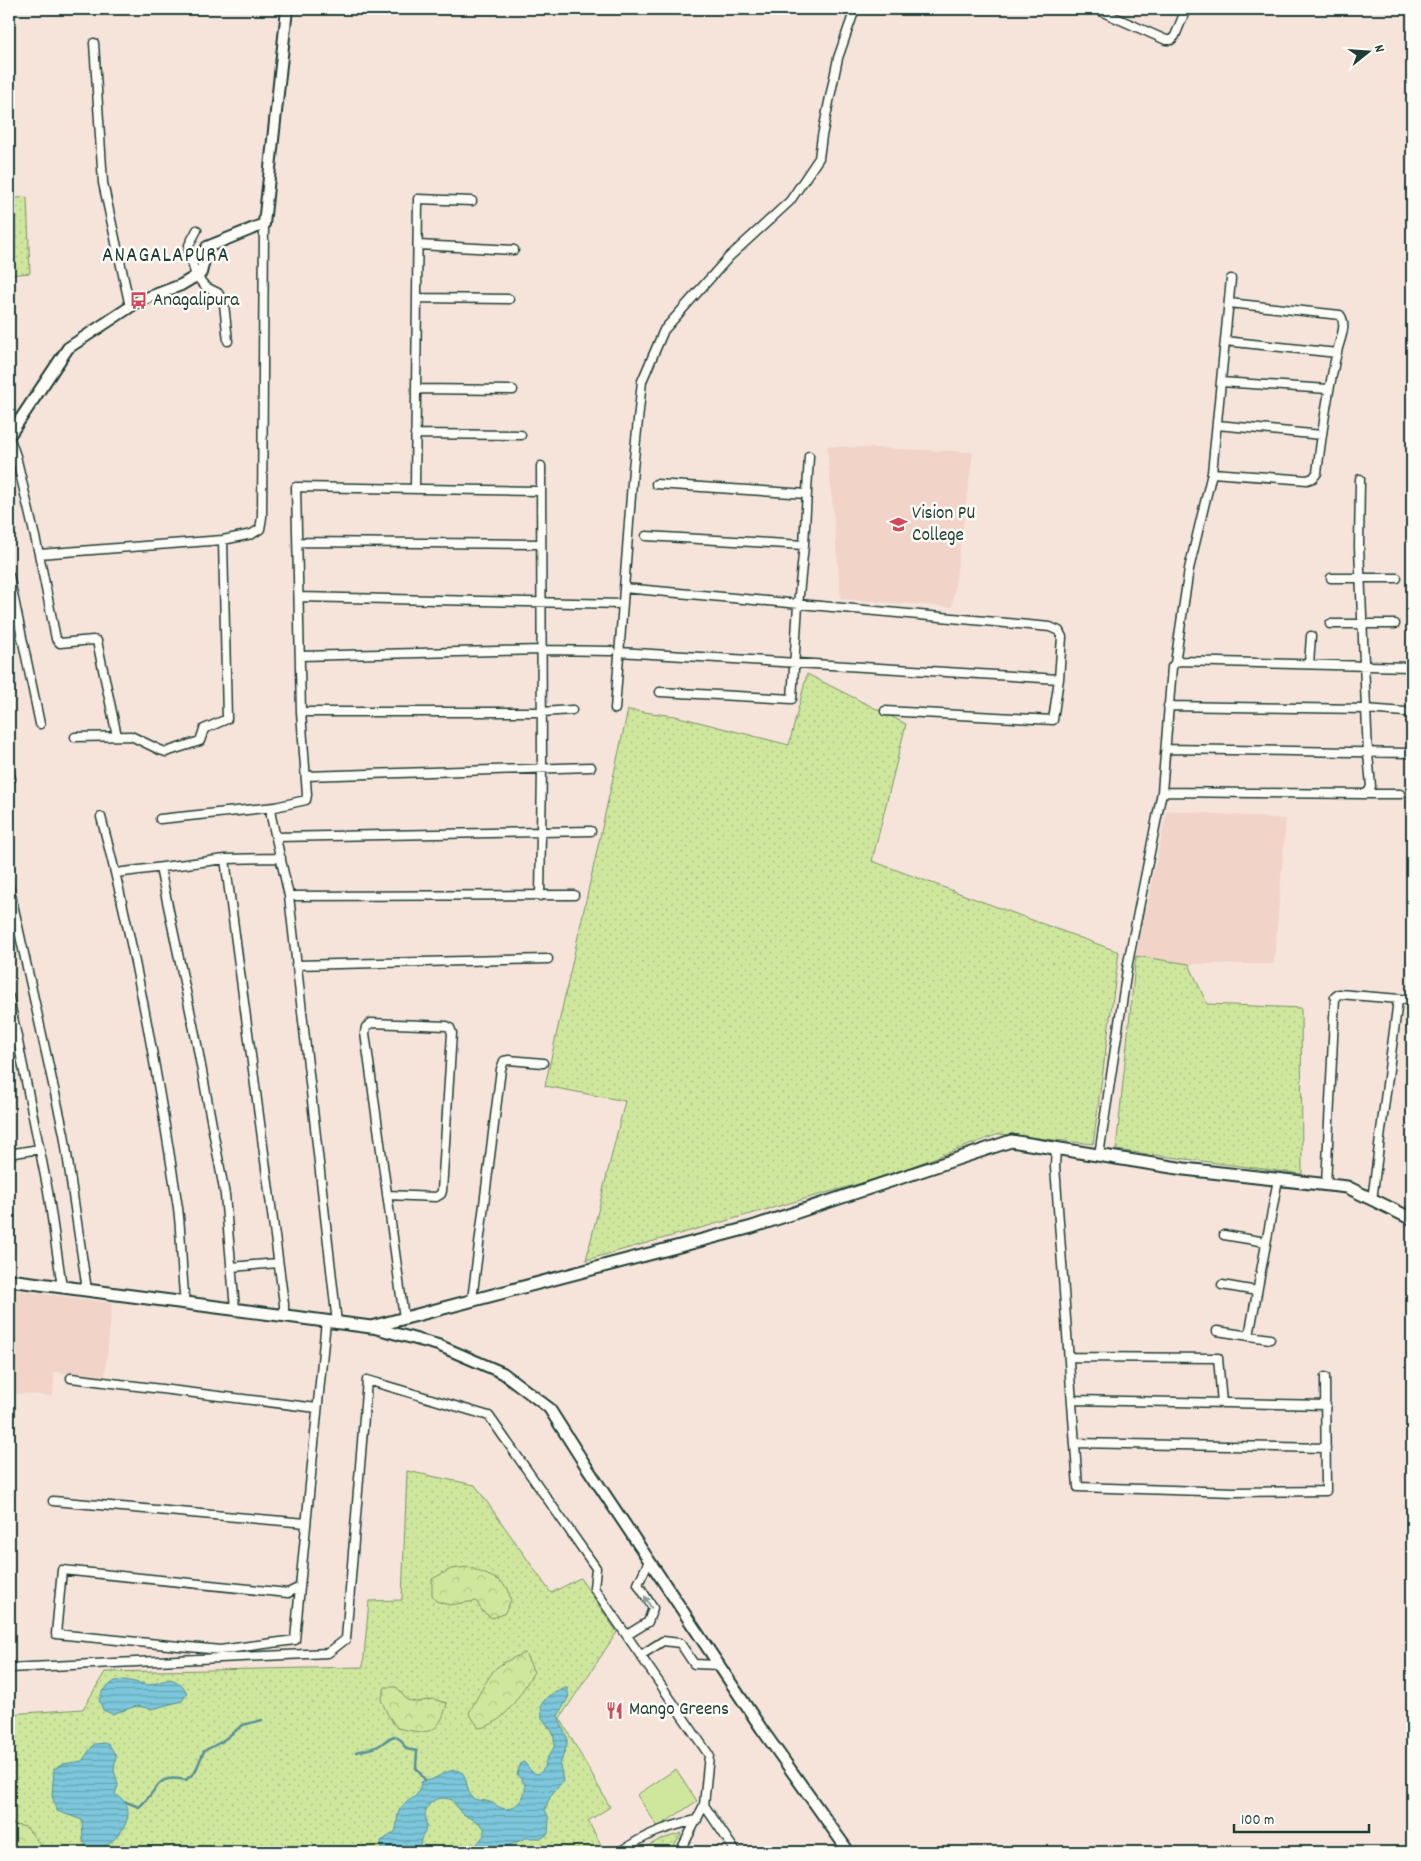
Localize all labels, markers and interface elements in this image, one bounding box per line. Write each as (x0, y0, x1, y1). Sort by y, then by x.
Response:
north arrow (1344, 28, 1394, 78)
text: N (1368, 43, 1389, 55)
district label: ANAGALAPURA (102, 242, 230, 272)
place label: Anagalipura (153, 288, 240, 315)
bus stop icon: Anagalipura (129, 291, 149, 311)
place label: Vision PU College (912, 501, 975, 550)
school or university icon: Vision PU College (888, 515, 908, 535)
one-way arrow (644, 1595, 653, 1608)
place label: Mango Greens (629, 1697, 729, 1724)
restaurant icon: Mango Greens (605, 1700, 625, 1720)
scale bar (1234, 1801, 1368, 1833)
text: 100 m (1241, 1810, 1274, 1832)

